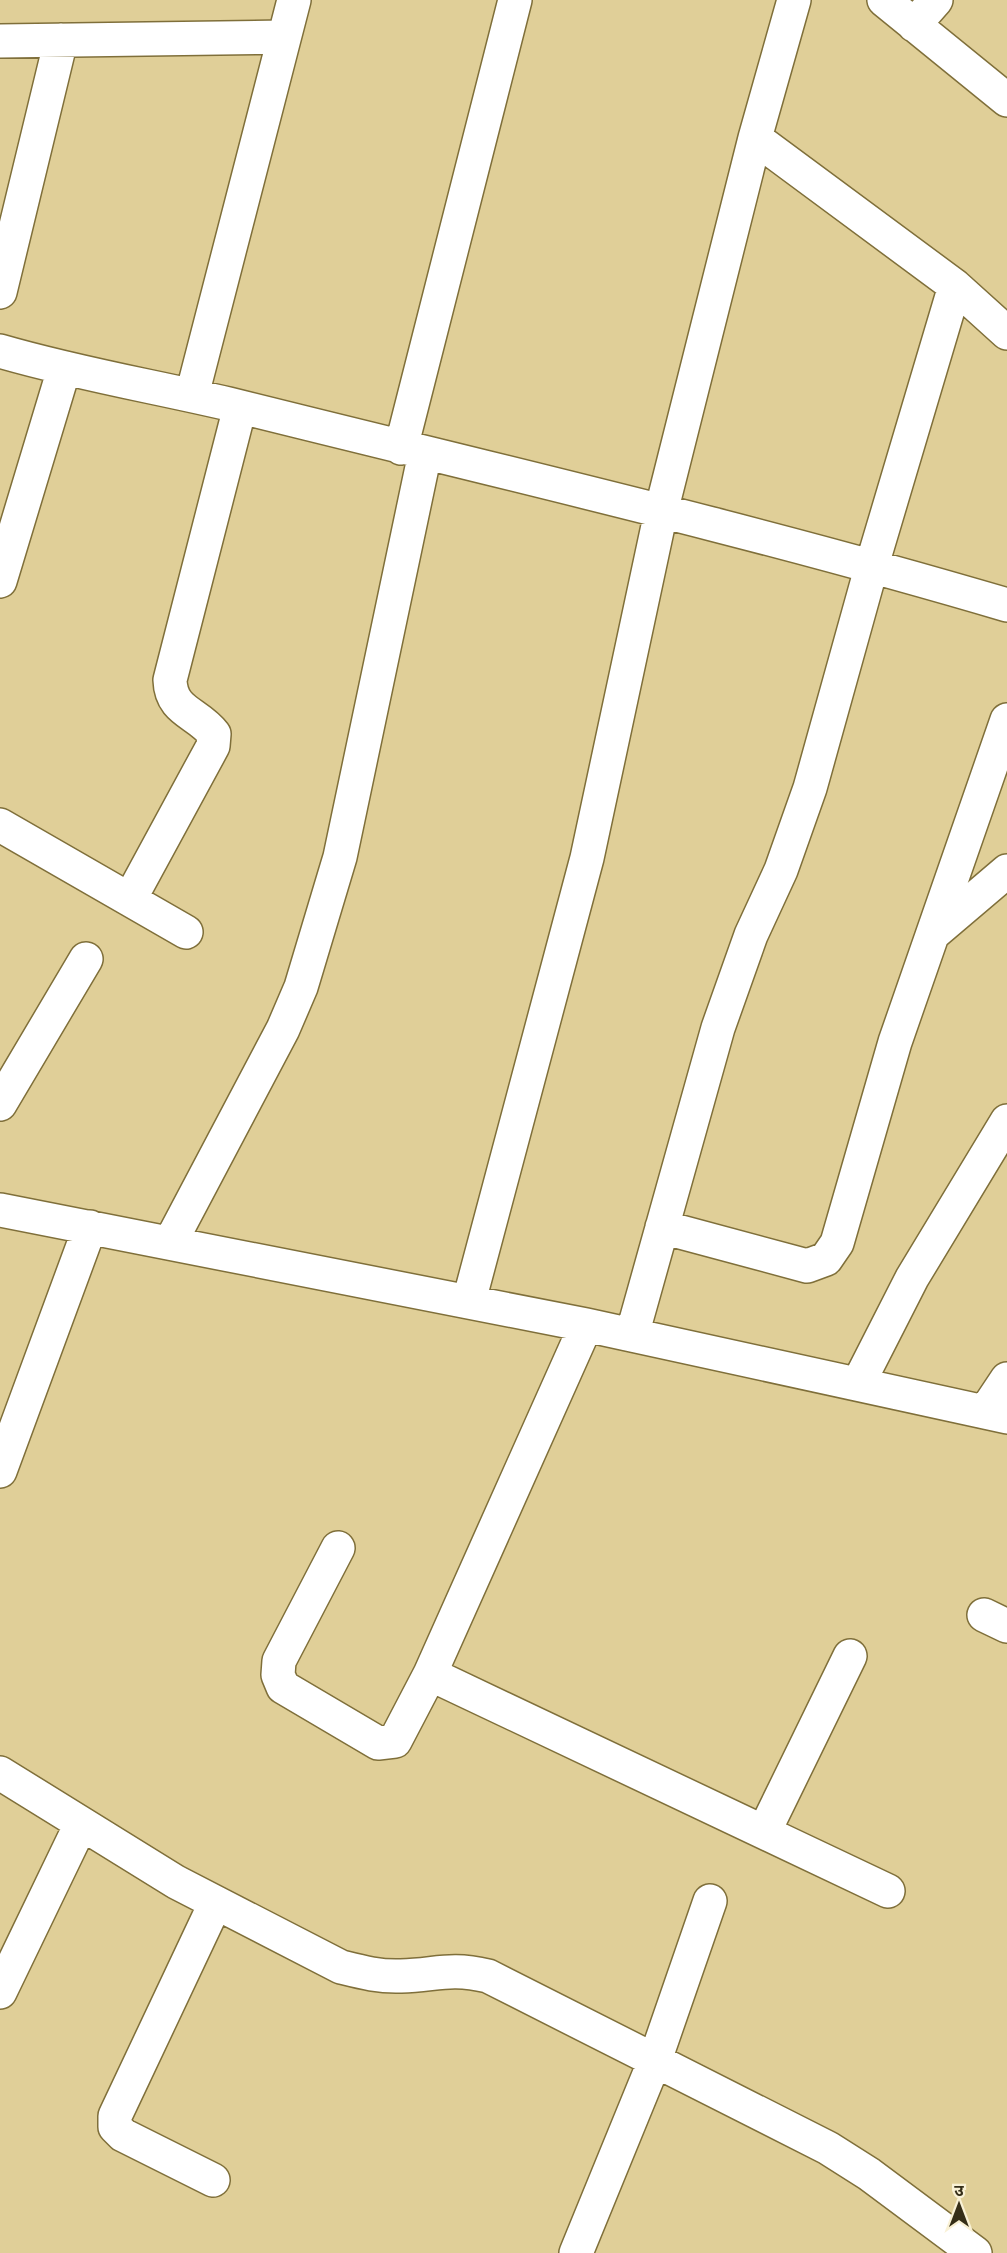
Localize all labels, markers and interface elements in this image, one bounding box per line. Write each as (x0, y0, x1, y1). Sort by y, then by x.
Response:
north arrow (929, 2175, 989, 2235)
text: उ (954, 2180, 964, 2199)

